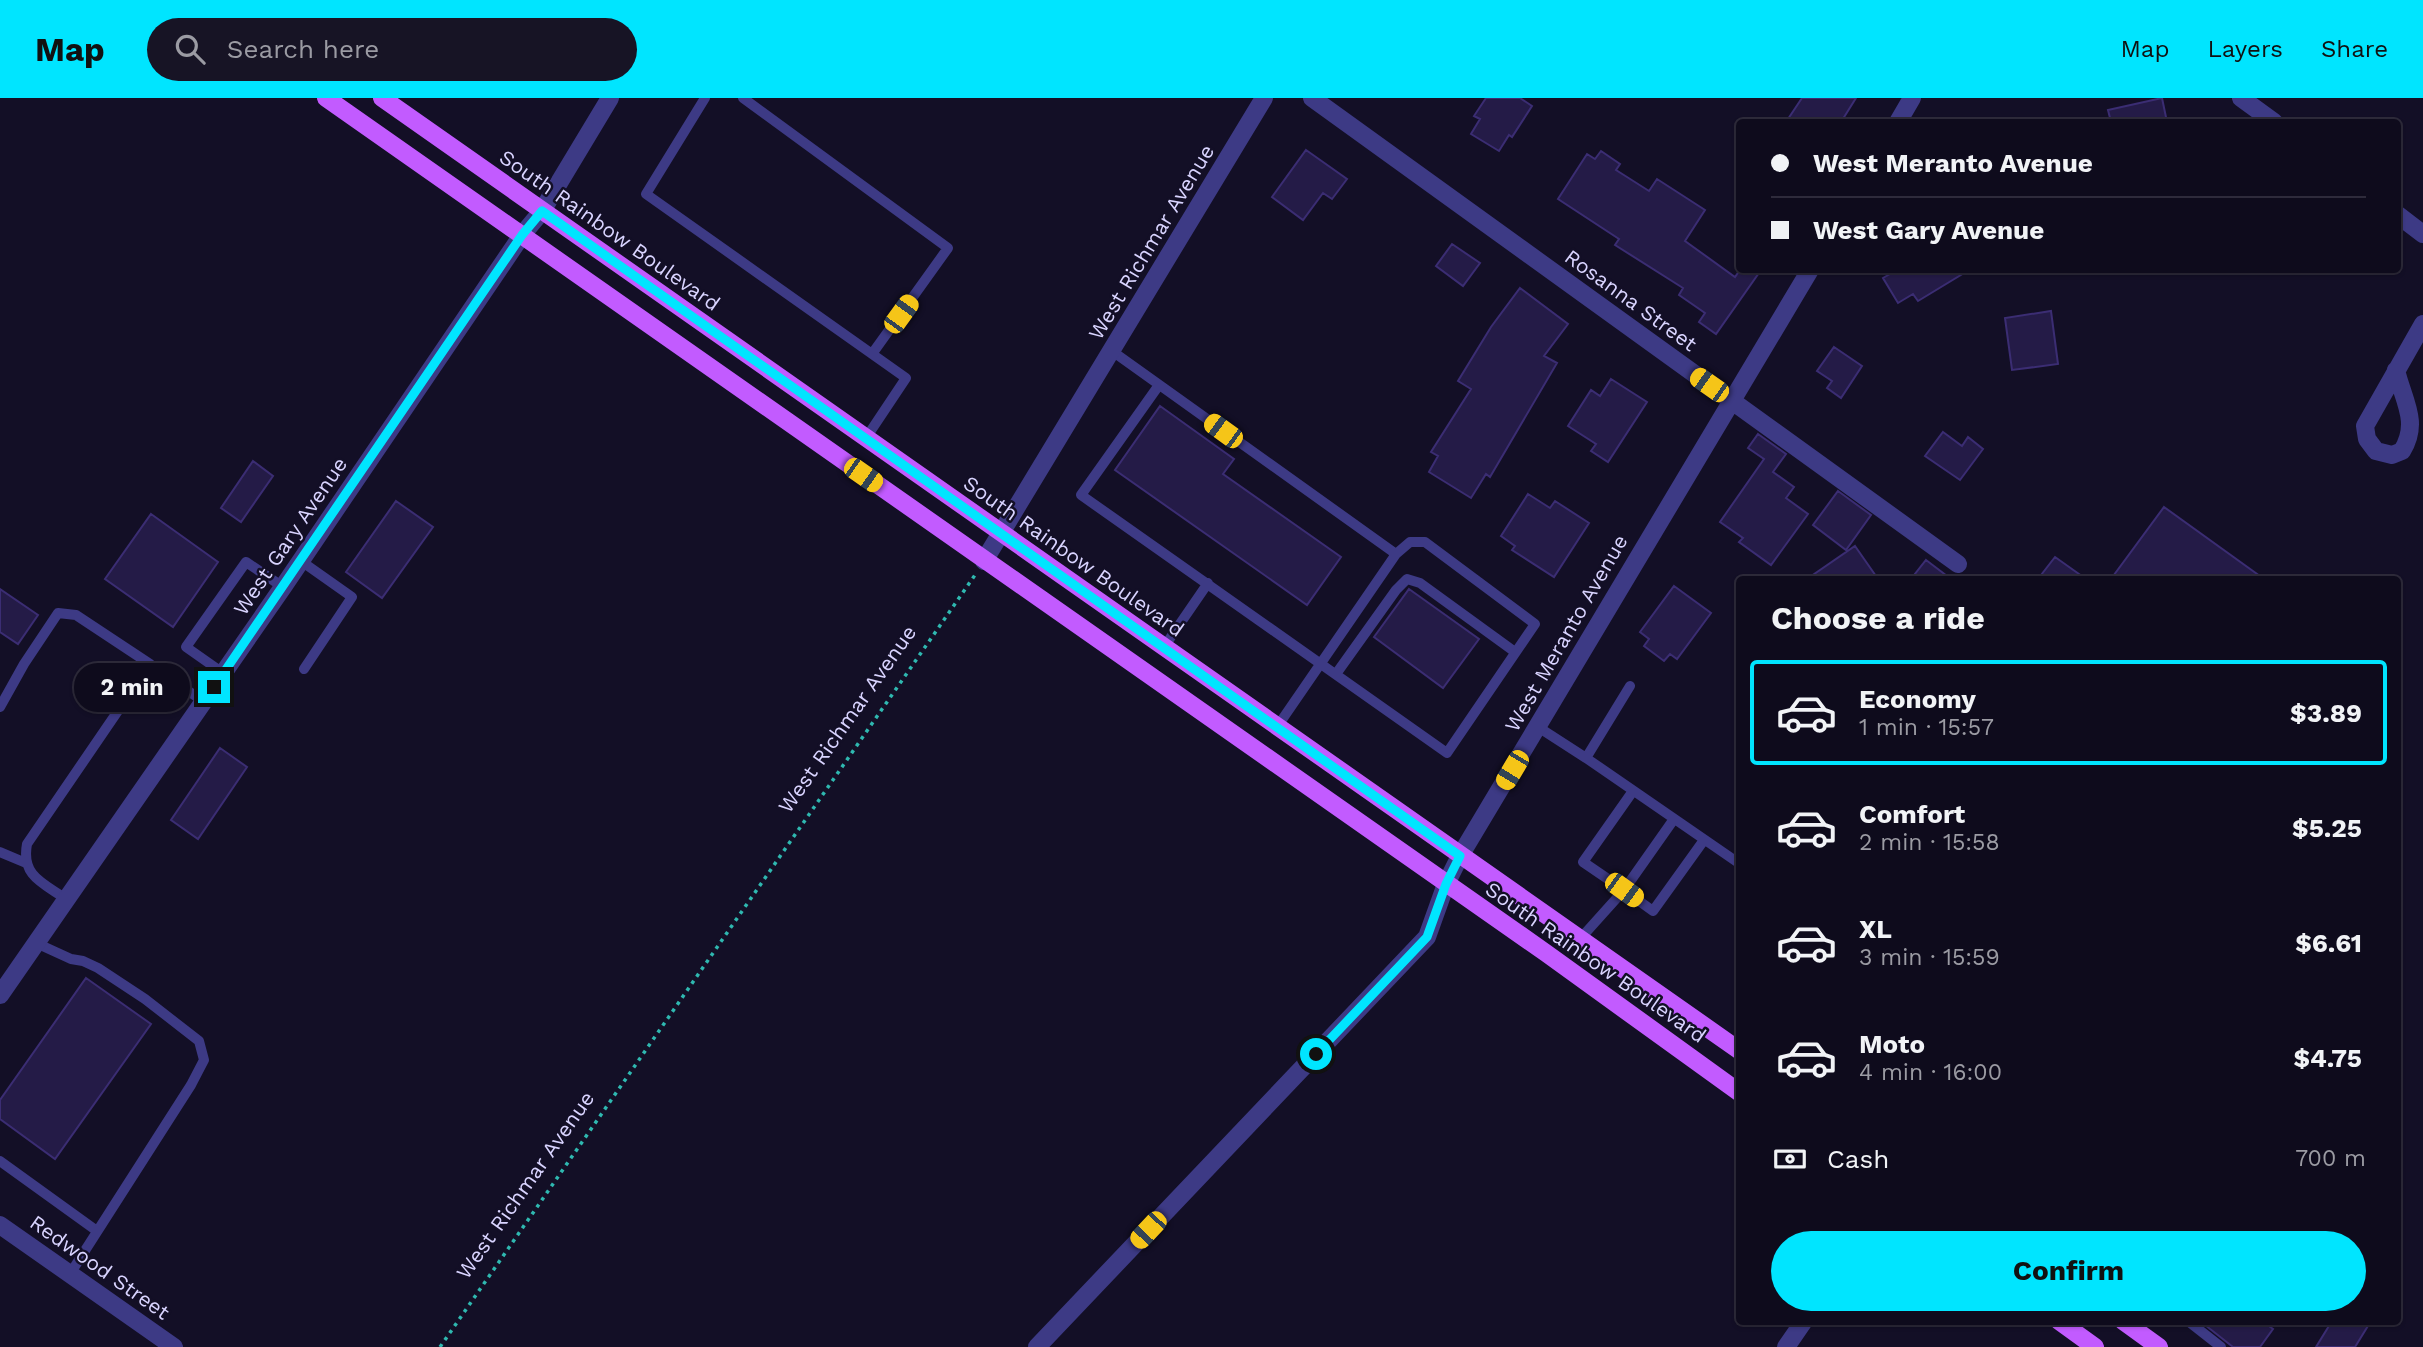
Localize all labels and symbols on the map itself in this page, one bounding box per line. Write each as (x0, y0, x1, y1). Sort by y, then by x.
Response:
street label: West Richmar Avenue (1083, 140, 1219, 344)
street label: South Rainbow Boulevard (495, 144, 725, 316)
street label: Rosanna Street (1560, 244, 1702, 356)
car (881, 291, 922, 337)
car (1686, 364, 1733, 406)
car (1200, 410, 1247, 452)
street label: West Gary Avenue (228, 452, 352, 620)
car (840, 454, 887, 496)
street label: South Rainbow Boulevard (959, 470, 1189, 642)
street label: West Meranto Avenue (1499, 530, 1633, 736)
street label: West Richmar Avenue (773, 620, 921, 818)
callout: 2 min (74, 662, 190, 712)
route end (198, 671, 230, 703)
car (1493, 747, 1532, 793)
car (1601, 869, 1648, 911)
street label: South Rainbow Boulevard (1481, 876, 1711, 1048)
route start (1300, 1038, 1332, 1070)
street label: West Richmar Avenue (451, 1086, 599, 1284)
car (1126, 1207, 1171, 1253)
street label: Redwood Street (25, 1209, 175, 1325)

